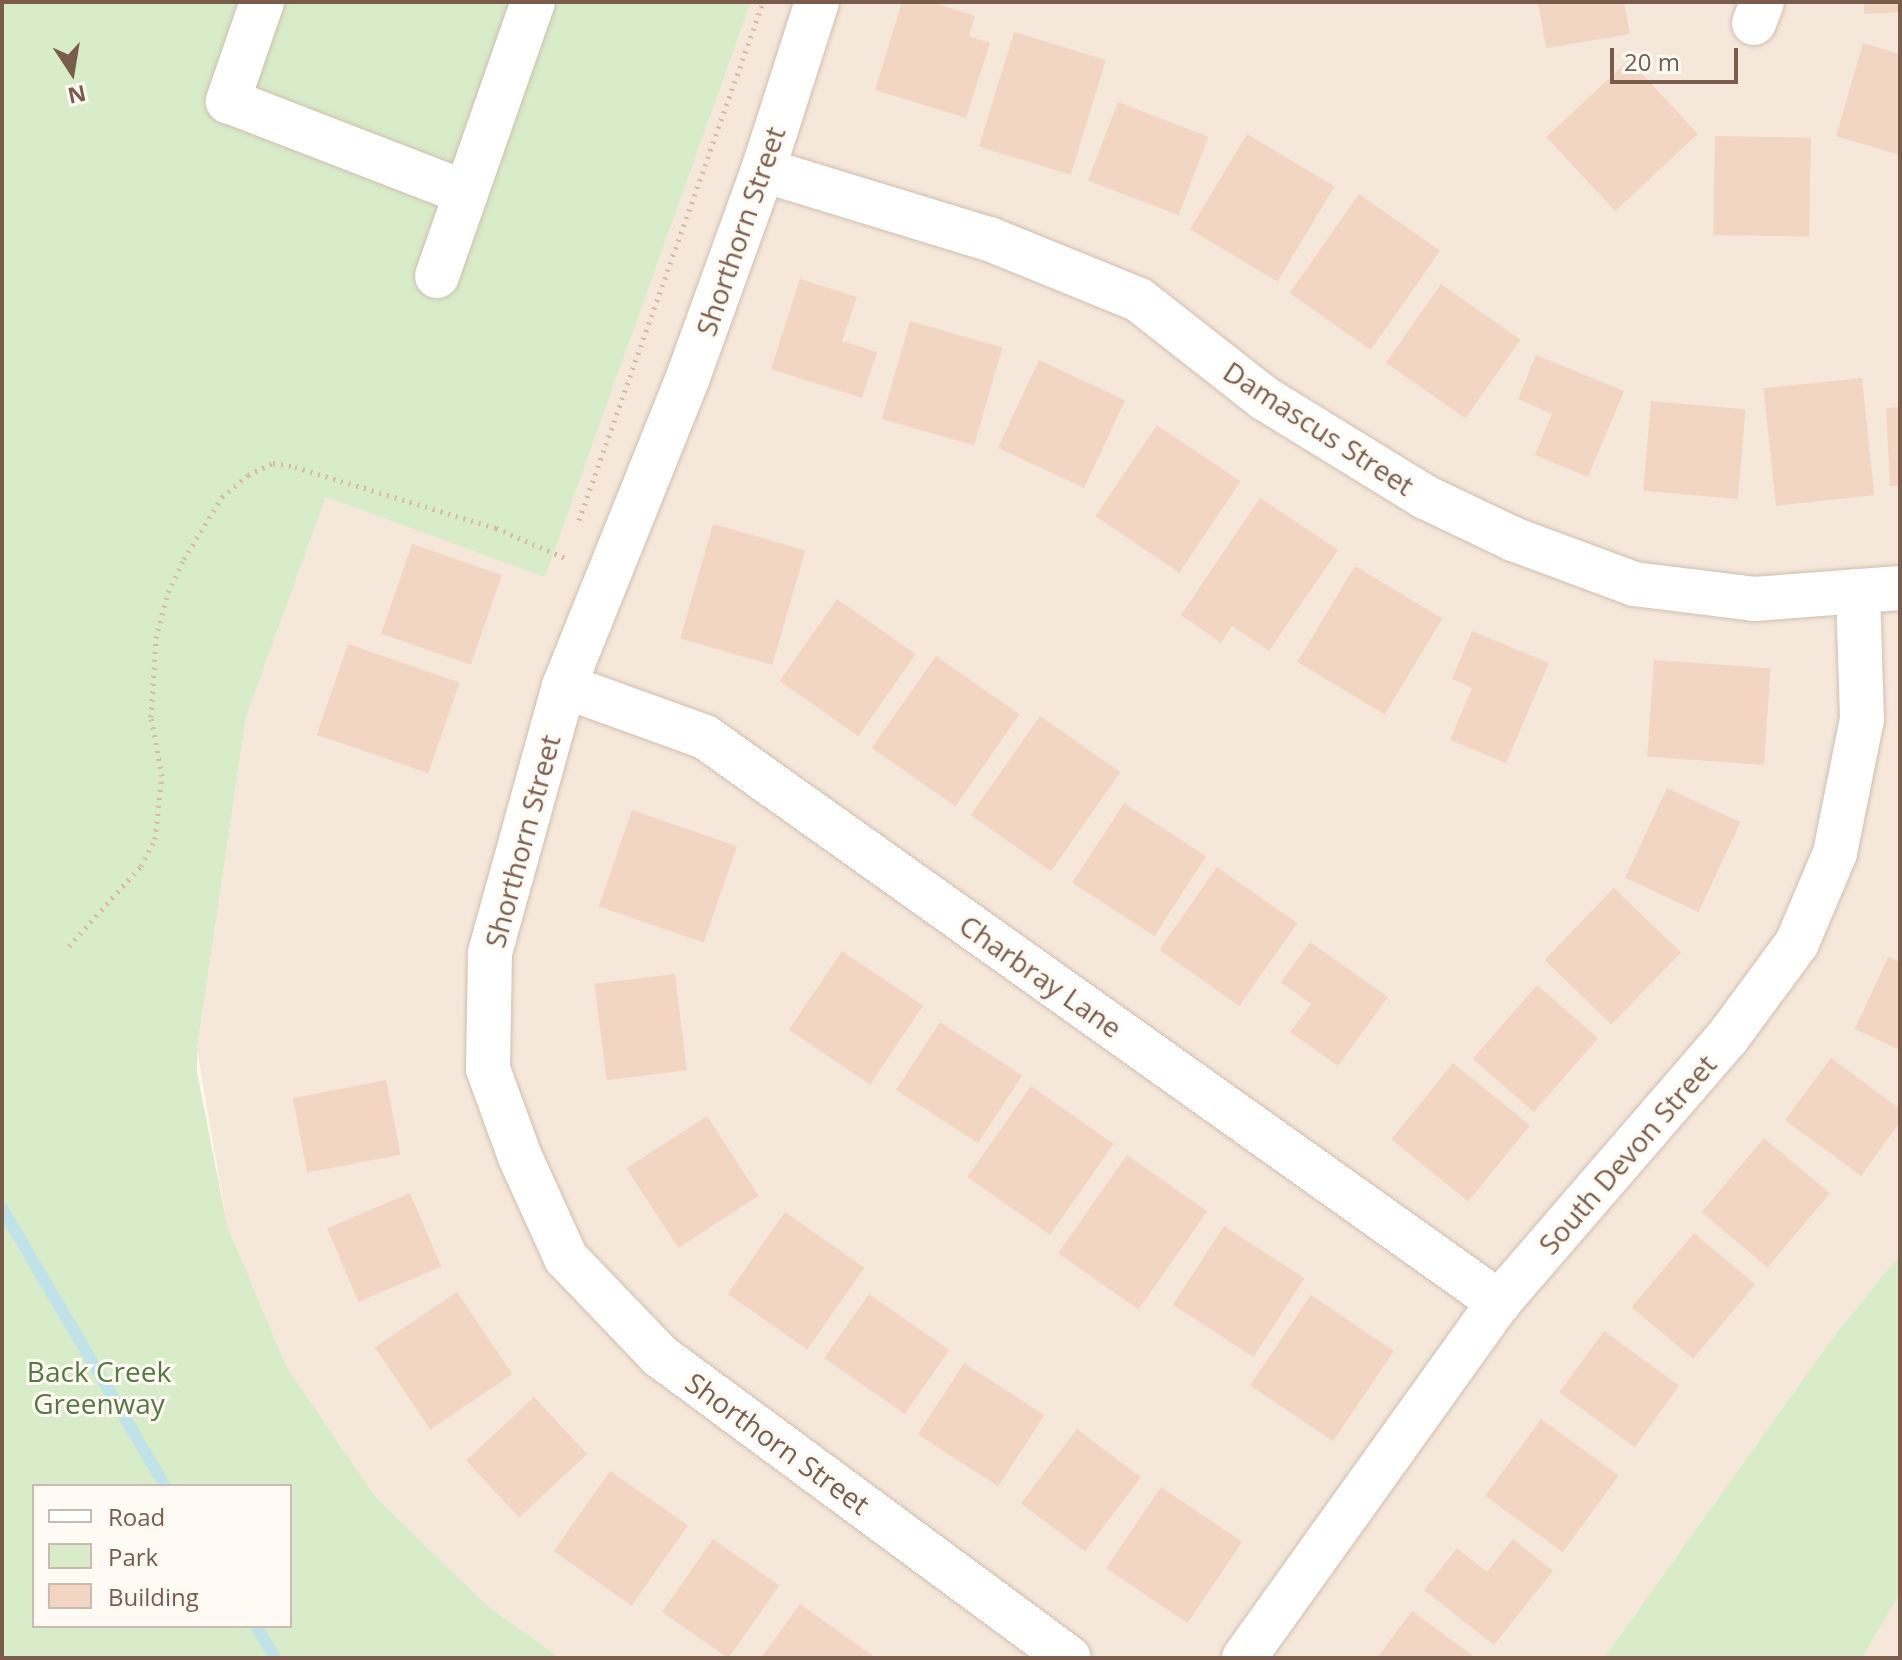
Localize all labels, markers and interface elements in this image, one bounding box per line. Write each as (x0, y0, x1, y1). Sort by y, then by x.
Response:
north arrow (32, 32, 112, 112)
scale bar (1614, 32, 1742, 82)
text: 20 m (1624, 45, 1680, 78)
text: N (65, 79, 89, 112)
street label: Shorthorn Street (688, 122, 792, 340)
street label: Damascus Street (1218, 354, 1420, 502)
street label: Shorthorn Street (477, 731, 567, 951)
street label: Charbray Lane (953, 908, 1129, 1044)
street label: South Devon Street (1531, 1047, 1723, 1261)
park label: Back Creek Greenway (27, 1354, 171, 1420)
street label: Shorthorn Street (680, 1365, 876, 1521)
legend (32, 1484, 292, 1628)
text: Road (108, 1500, 165, 1533)
text: Park (108, 1540, 158, 1573)
text: Building (108, 1580, 199, 1613)

